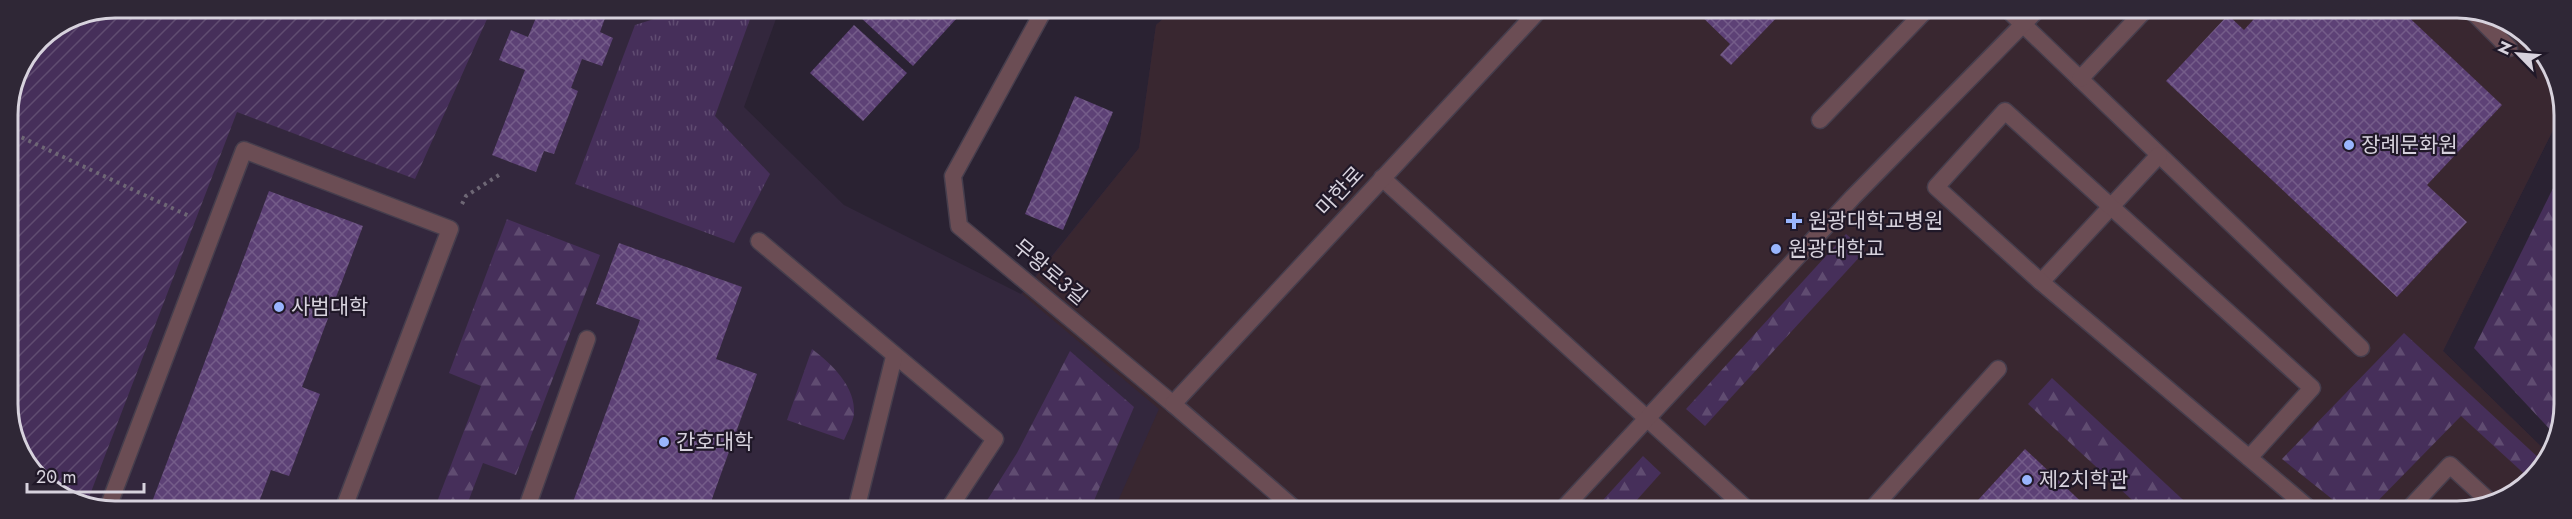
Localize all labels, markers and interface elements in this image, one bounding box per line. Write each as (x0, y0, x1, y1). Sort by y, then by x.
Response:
north arrow (2488, 24, 2548, 84)
text: N (2492, 37, 2518, 58)
place label: 장례문화원 (2361, 130, 2458, 160)
marker: 장례문화원 (2342, 138, 2356, 152)
street label: 마한로 (1309, 160, 1371, 222)
place label: 원광대학교병원 (1808, 206, 1943, 236)
marker: 원광대학교병원 (1785, 212, 1803, 230)
street label: 무왕로3길 (1006, 232, 1094, 312)
place label: 원광대학교 (1788, 234, 1885, 264)
marker: 원광대학교 (1769, 242, 1783, 256)
place label: 사범대학 (291, 292, 368, 322)
marker: 사범대학 (272, 300, 286, 314)
place label: 간호대학 (676, 427, 753, 457)
marker: 간호대학 (657, 435, 671, 449)
scale bar (27, 456, 144, 494)
text: 20 m (36, 464, 76, 490)
place label: 제2치학관 (2039, 465, 2128, 495)
marker: 제2치학관 (2020, 473, 2034, 487)

